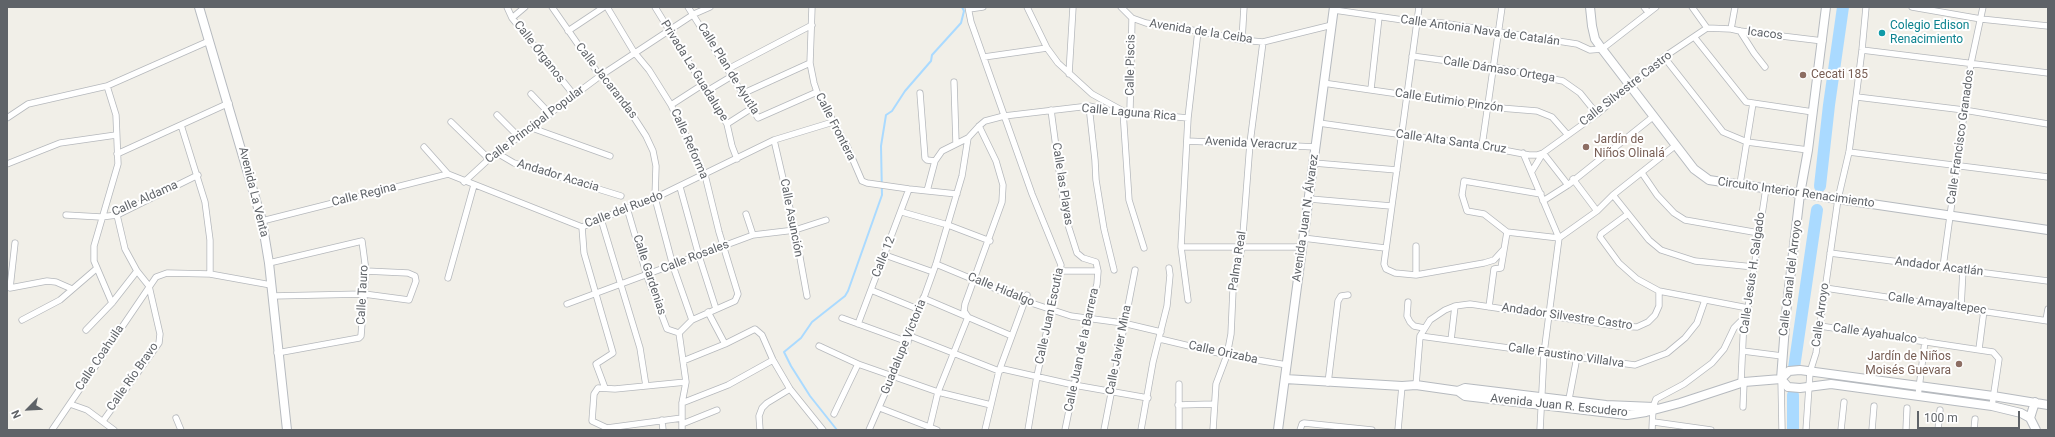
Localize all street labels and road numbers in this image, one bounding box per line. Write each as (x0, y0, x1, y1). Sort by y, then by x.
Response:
street label: Calle Antonia Nava de Catalán (1399, 13, 1561, 49)
street label: Avenida de la Ceiba (1148, 17, 1254, 47)
street label: Calle Órganos (510, 18, 568, 86)
street label: Privada La Guadalupe (657, 18, 731, 124)
street label: Calle Plan de Ayutla (694, 20, 762, 118)
street label: Icacos (1747, 25, 1783, 43)
street label: Calle Piscis (1123, 34, 1139, 96)
street label: Calle Jacarandas (572, 40, 640, 122)
street label: Calle Silvestre Castro (1577, 48, 1675, 130)
street label: Calle Dámaso Ortega (1442, 54, 1556, 86)
street label: Calle Francisco Granados (1944, 69, 1978, 205)
street label: Calle Principal Popular (483, 83, 587, 167)
street label: Calle Eutimio Pinzón (1394, 86, 1504, 116)
street label: Calle Frontera (812, 91, 858, 163)
street label: Calle Laguna Rica (1081, 102, 1177, 124)
street label: Calle Reforma (667, 107, 711, 181)
street label: Calle Alta Santa Cruz (1395, 127, 1507, 157)
street label: Avenida Veracruz (1204, 134, 1298, 154)
street label: Calle las Playas (1048, 142, 1076, 226)
street label: Avenida La Venta (235, 146, 271, 238)
street label: Avenida Juan N. Álvarez (1290, 153, 1322, 283)
street label: Andador Acacia (515, 157, 601, 195)
street label: Circuito Interior Renacimiento (1717, 175, 1875, 211)
street label: Calle Aldama (110, 178, 180, 220)
street label: Calle Asunción (776, 178, 806, 258)
street label: Calle Regina (330, 180, 398, 210)
street label: Calle del Ruedo (583, 188, 665, 232)
street label: Calle Jesús H. Salgado (1737, 211, 1769, 335)
street label: Calle Canal del Arroyo (1777, 219, 1805, 337)
street label: Palma Real (1226, 230, 1250, 292)
street label: Calle Gardenias (629, 233, 669, 317)
street label: Calle 12 (869, 234, 899, 280)
street label: Calle Rosales (659, 237, 731, 277)
street label: Andador Acatlán (1894, 254, 1984, 280)
street label: Calle Tauro (354, 265, 372, 325)
street label: Calle Juan Escutia (1033, 266, 1067, 366)
street label: Calle Hidalgo (965, 270, 1037, 310)
street label: Calle Arroyo (1809, 282, 1833, 348)
street label: Calle Juan de la Barrera (1062, 287, 1102, 413)
street label: Calle Amayaltepec (1887, 290, 1987, 318)
street label: Guadalupe Victoria (878, 297, 930, 397)
street label: Andador Silvestre Castro (1501, 301, 1633, 333)
street label: Calle Javier Mina (1103, 304, 1135, 396)
street label: Calle Ayahualco (1832, 321, 1918, 347)
street label: Calle Coahuila (73, 322, 127, 394)
street label: Calle Orizaba (1187, 339, 1259, 367)
street label: Calle Río Bravo (104, 340, 162, 414)
street label: Calle Faustino Villalva (1507, 341, 1625, 371)
street label: Avenida Juan R. Escudero (1490, 392, 1628, 420)

